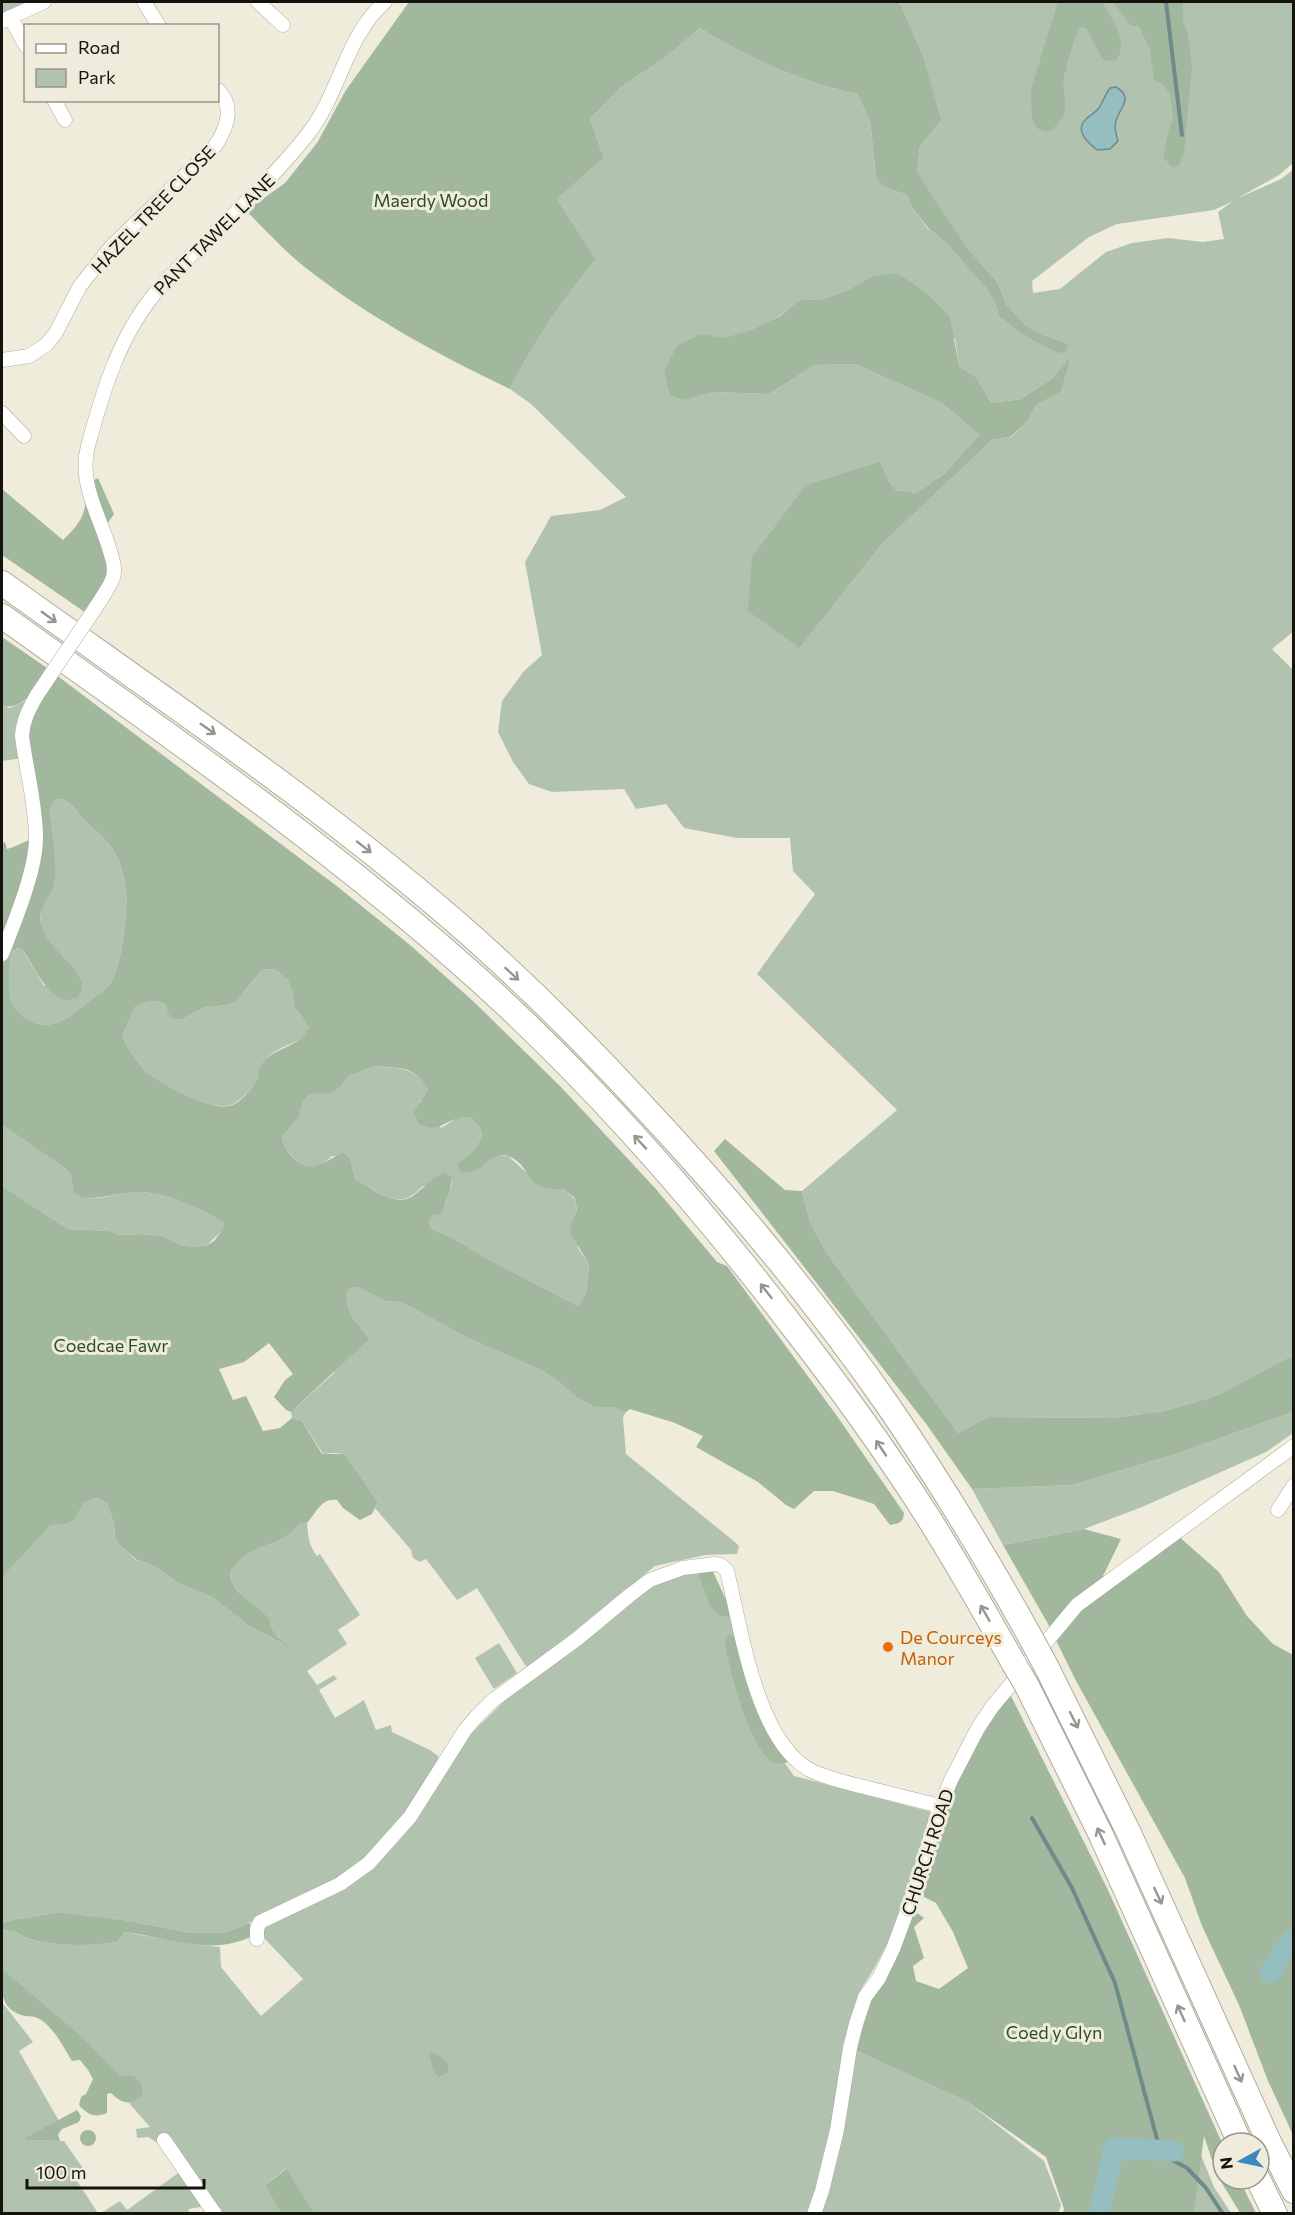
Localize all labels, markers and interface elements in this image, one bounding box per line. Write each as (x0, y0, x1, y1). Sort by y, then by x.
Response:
legend (24, 24, 219, 102)
text: Road (78, 36, 120, 58)
text: Park (78, 66, 116, 88)
street label: HAZEL TREE CLOSE (86, 141, 220, 277)
street label: PANT TAWEL LANE (149, 169, 279, 299)
park label: Maerdy Wood (373, 189, 489, 211)
one-way arrow (41, 611, 57, 623)
one-way arrow (200, 723, 216, 735)
one-way arrow (355, 841, 371, 854)
one-way arrow (504, 967, 519, 981)
one-way arrow (633, 1134, 647, 1149)
one-way arrow (759, 1283, 772, 1299)
park label: Coedcae Fawr (53, 1334, 169, 1356)
one-way arrow (875, 1440, 887, 1456)
one-way arrow (979, 1605, 991, 1622)
place label: De Courceys Manor (900, 1626, 1002, 1669)
marker: De Courceys Manor (881, 1640, 895, 1654)
one-way arrow (1069, 1711, 1080, 1729)
street label: CHURCH ROAD (896, 1786, 958, 1918)
one-way arrow (1094, 1827, 1106, 1845)
one-way arrow (1153, 1887, 1165, 1905)
one-way arrow (1175, 2005, 1187, 2023)
park label: Coed y Glyn (1006, 2021, 1102, 2043)
one-way arrow (1233, 2065, 1244, 2083)
north arrow (1211, 2131, 1271, 2191)
scale bar (27, 2152, 204, 2190)
text: N (1215, 2156, 1236, 2170)
text: 100 m (36, 2161, 86, 2183)

